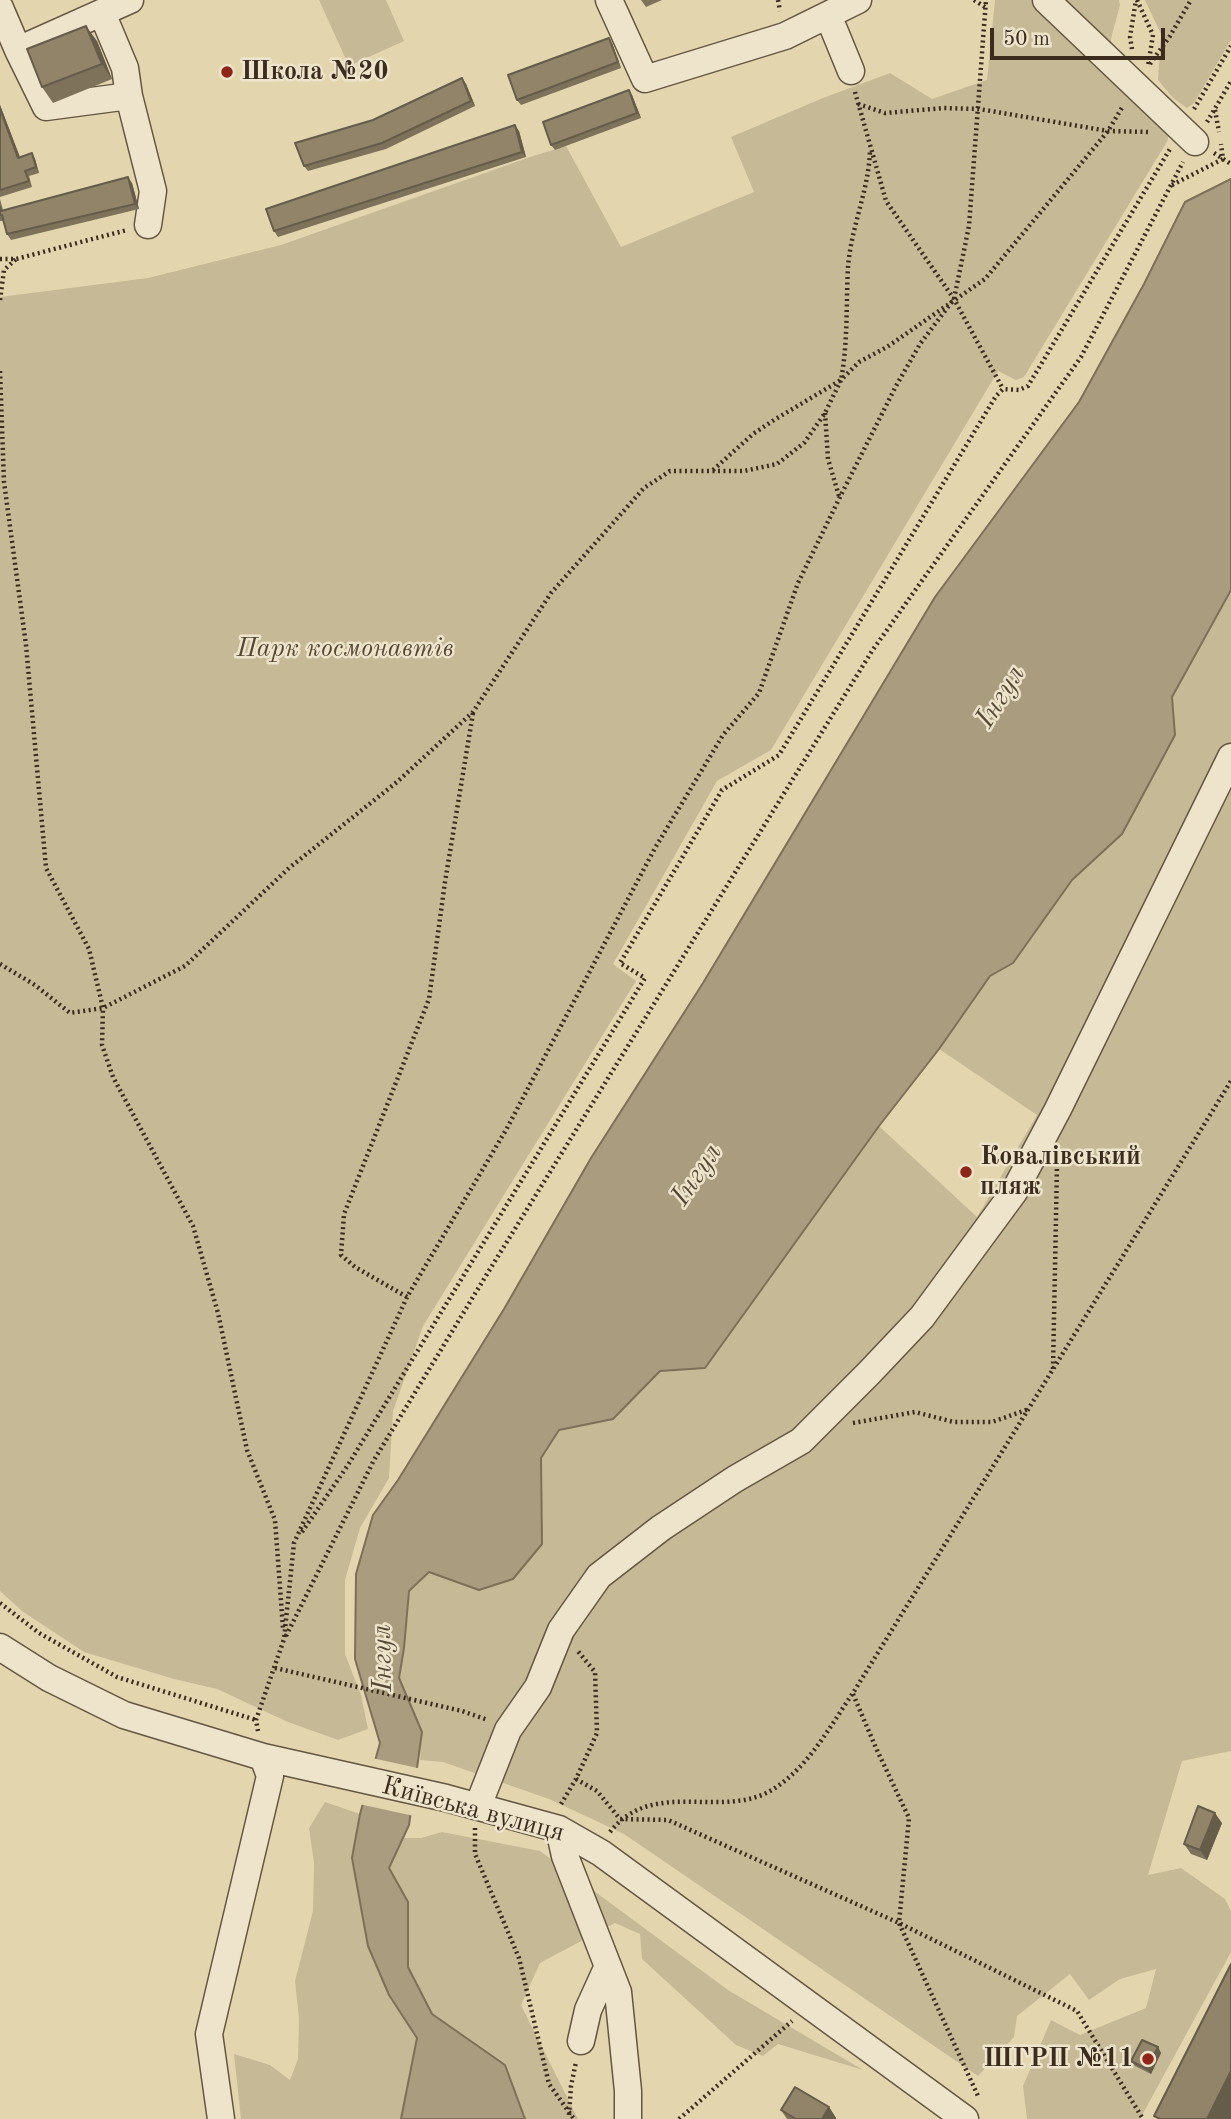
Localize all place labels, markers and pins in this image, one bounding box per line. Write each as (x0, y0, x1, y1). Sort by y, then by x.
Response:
place label: Школа №20 (241, 56, 388, 88)
marker: Школа №20 (219, 64, 235, 80)
place label: Ковалівський пляж (980, 1141, 1141, 1202)
marker: Ковалівський пляж (958, 1164, 974, 1180)
place label: ШГРП №11 (983, 2043, 1134, 2075)
marker: ШГРП №11 (1140, 2051, 1156, 2067)

